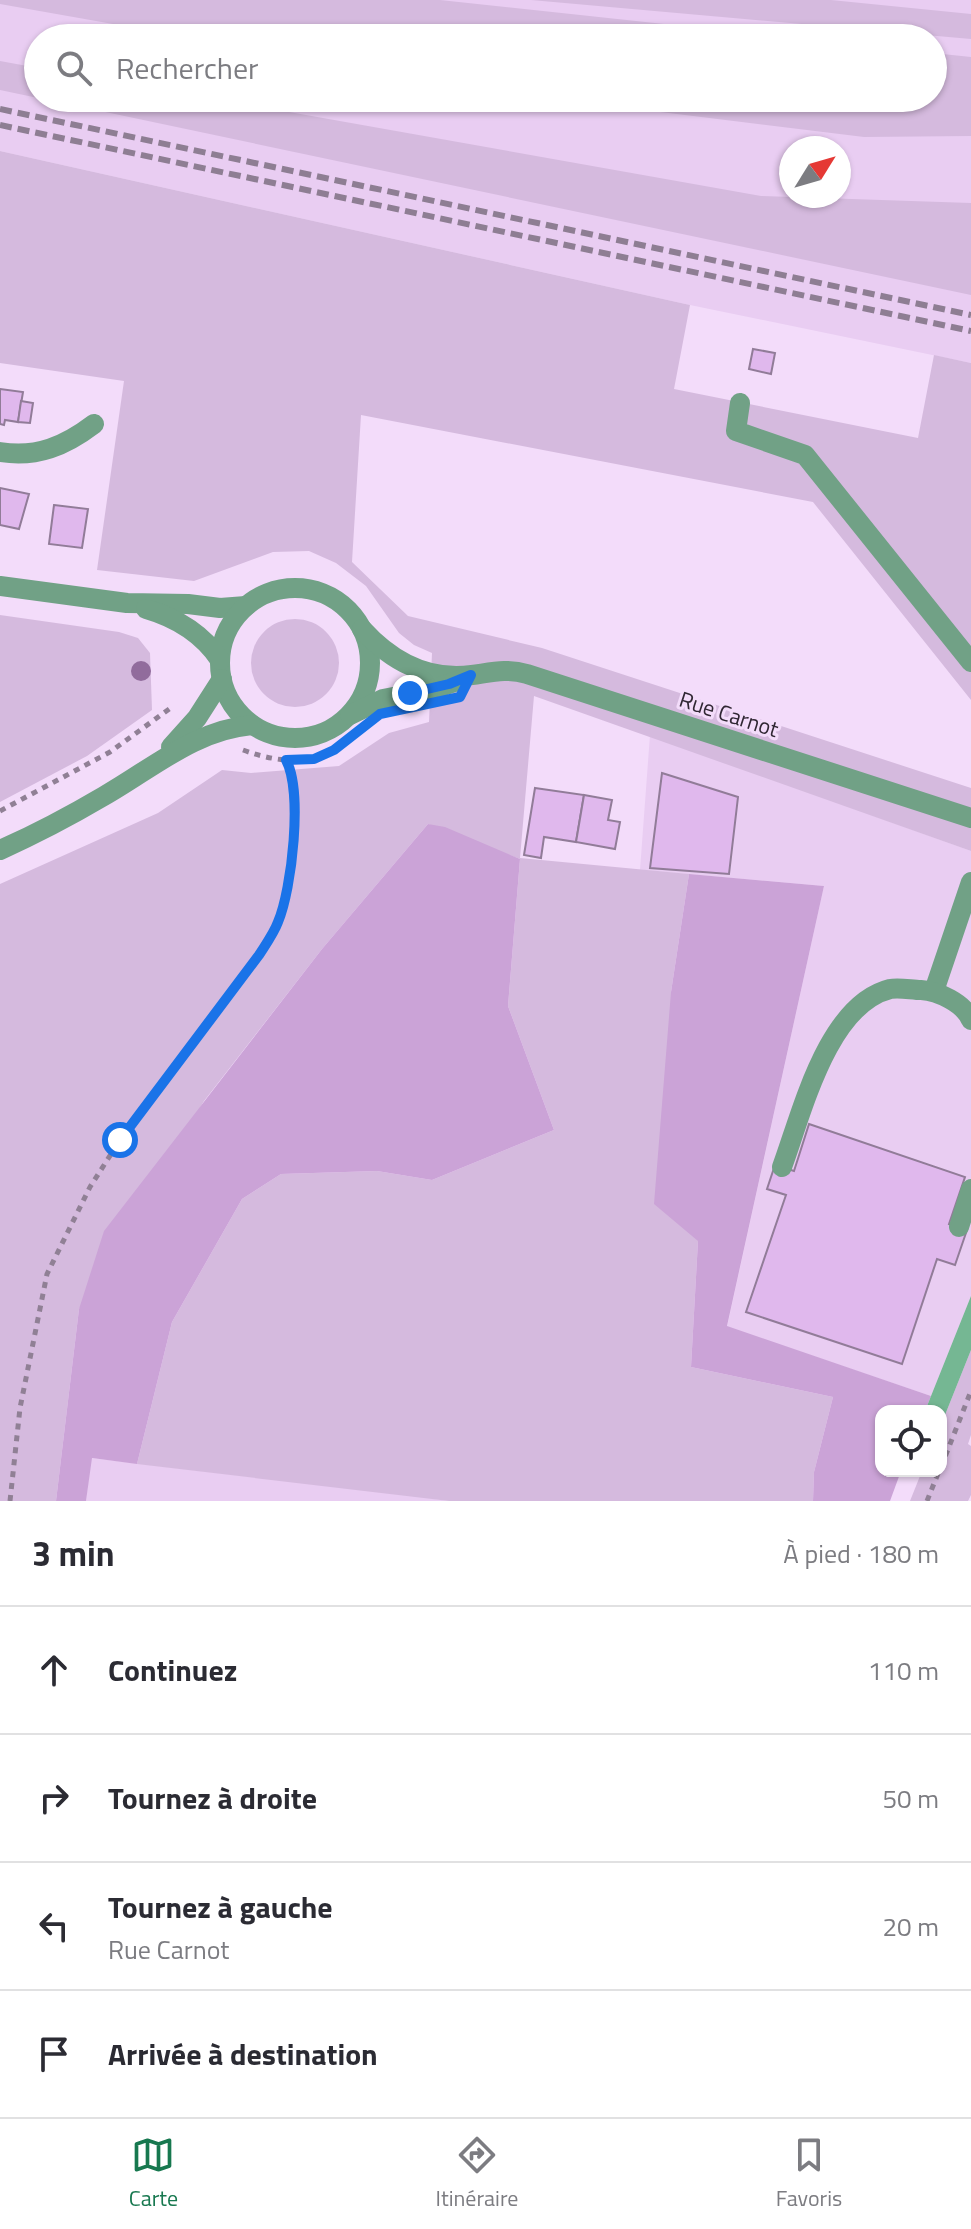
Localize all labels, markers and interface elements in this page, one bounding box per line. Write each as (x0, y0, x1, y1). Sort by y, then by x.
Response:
search box (24, 24, 947, 112)
text: Rechercher (116, 45, 259, 91)
icon: search (52, 46, 96, 90)
north arrow (779, 136, 851, 208)
route end (392, 675, 428, 711)
street label: Rue Carnot (675, 682, 783, 746)
route start (102, 1122, 138, 1158)
map controls (875, 1405, 947, 1477)
button: locate (875, 1405, 947, 1477)
text: 3 min (32, 1527, 115, 1579)
text: À pied · 180 m (783, 1534, 939, 1573)
text: Continuez (108, 1647, 237, 1693)
icon: ahead (32, 1648, 76, 1692)
text: 110 m (868, 1651, 939, 1690)
text: Tournez à droite (108, 1775, 317, 1821)
icon: right (32, 1776, 76, 1820)
text: 50 m (882, 1779, 939, 1818)
text: Tournez à gauche (108, 1884, 333, 1930)
icon: left (32, 1904, 76, 1948)
text: 20 m (882, 1907, 939, 1946)
text: Rue Carnot (108, 1930, 229, 1969)
text: Arrivée à destination (108, 2031, 378, 2077)
icon: arrive (32, 2032, 76, 2076)
tab: Carte (129, 2133, 178, 2215)
tab: Itinéraire (436, 2133, 518, 2215)
tab: Favoris (776, 2133, 842, 2215)

